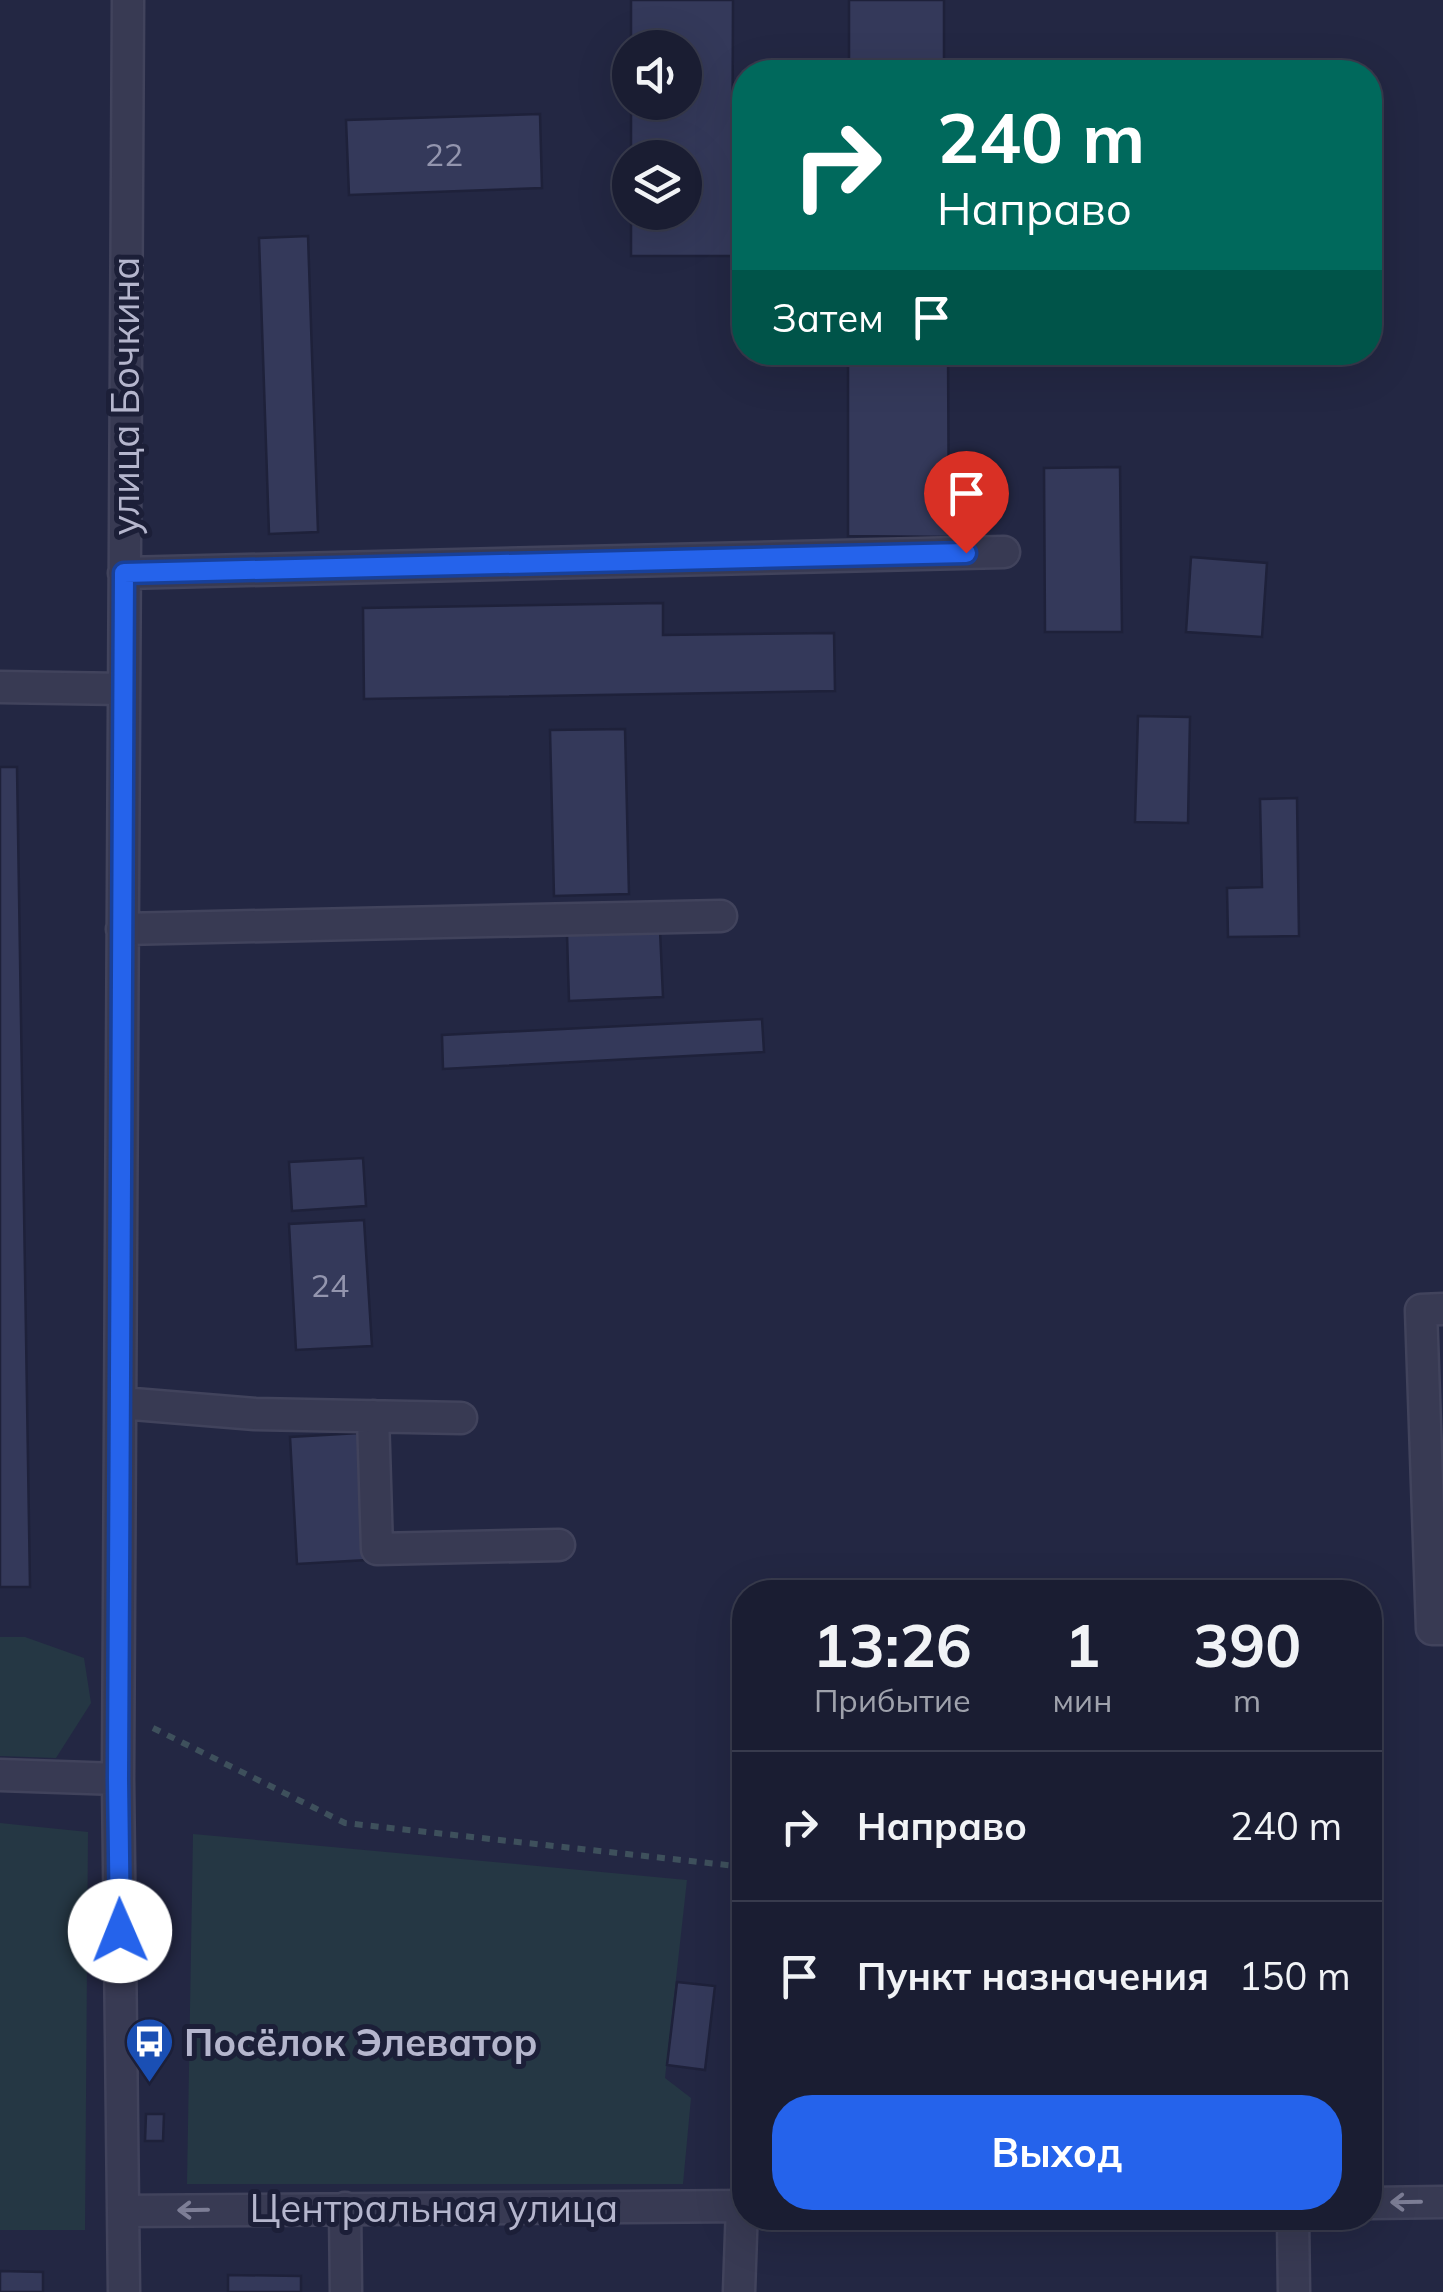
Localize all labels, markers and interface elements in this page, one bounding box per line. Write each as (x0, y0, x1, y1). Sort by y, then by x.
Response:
map controls (612, 30, 702, 230)
button: sound (612, 30, 702, 120)
text: 240 m (937, 93, 1145, 181)
icon: right (772, 100, 902, 230)
house number: 22 (425, 134, 463, 174)
button: layers (612, 140, 702, 230)
text: Направо (937, 180, 1132, 236)
street label: улица Бочкина (101, 257, 149, 535)
icon: arrive (904, 290, 959, 345)
text: Затем (772, 294, 884, 342)
pin (924, 451, 1009, 554)
icon: arrive (939, 466, 994, 521)
house number: 24 (311, 1265, 349, 1305)
text: 13:26 (813, 1607, 972, 1682)
text: 1 (1064, 1607, 1100, 1682)
text: 390 (1193, 1607, 1301, 1682)
text: Прибытие (814, 1680, 971, 1720)
text: мин (1053, 1680, 1112, 1720)
text: m (1233, 1680, 1261, 1720)
icon: right (772, 1799, 827, 1854)
text: Направо (857, 1802, 1027, 1850)
text: 240 m (1230, 1802, 1342, 1850)
position arrow (68, 1879, 172, 1983)
icon: arrive (772, 1949, 827, 2004)
text: Пункт назначения (857, 1952, 1209, 2000)
text: 150 m (1239, 1952, 1351, 2000)
bus stop icon: Посёлок Элеватор (123, 2016, 175, 2084)
place label: Посёлок Элеватор (184, 2018, 538, 2066)
button: Выход (772, 2095, 1342, 2210)
street label: Центральная улица (250, 2184, 618, 2232)
one-way arrow (1391, 2192, 1424, 2212)
one-way arrow (177, 2200, 209, 2219)

